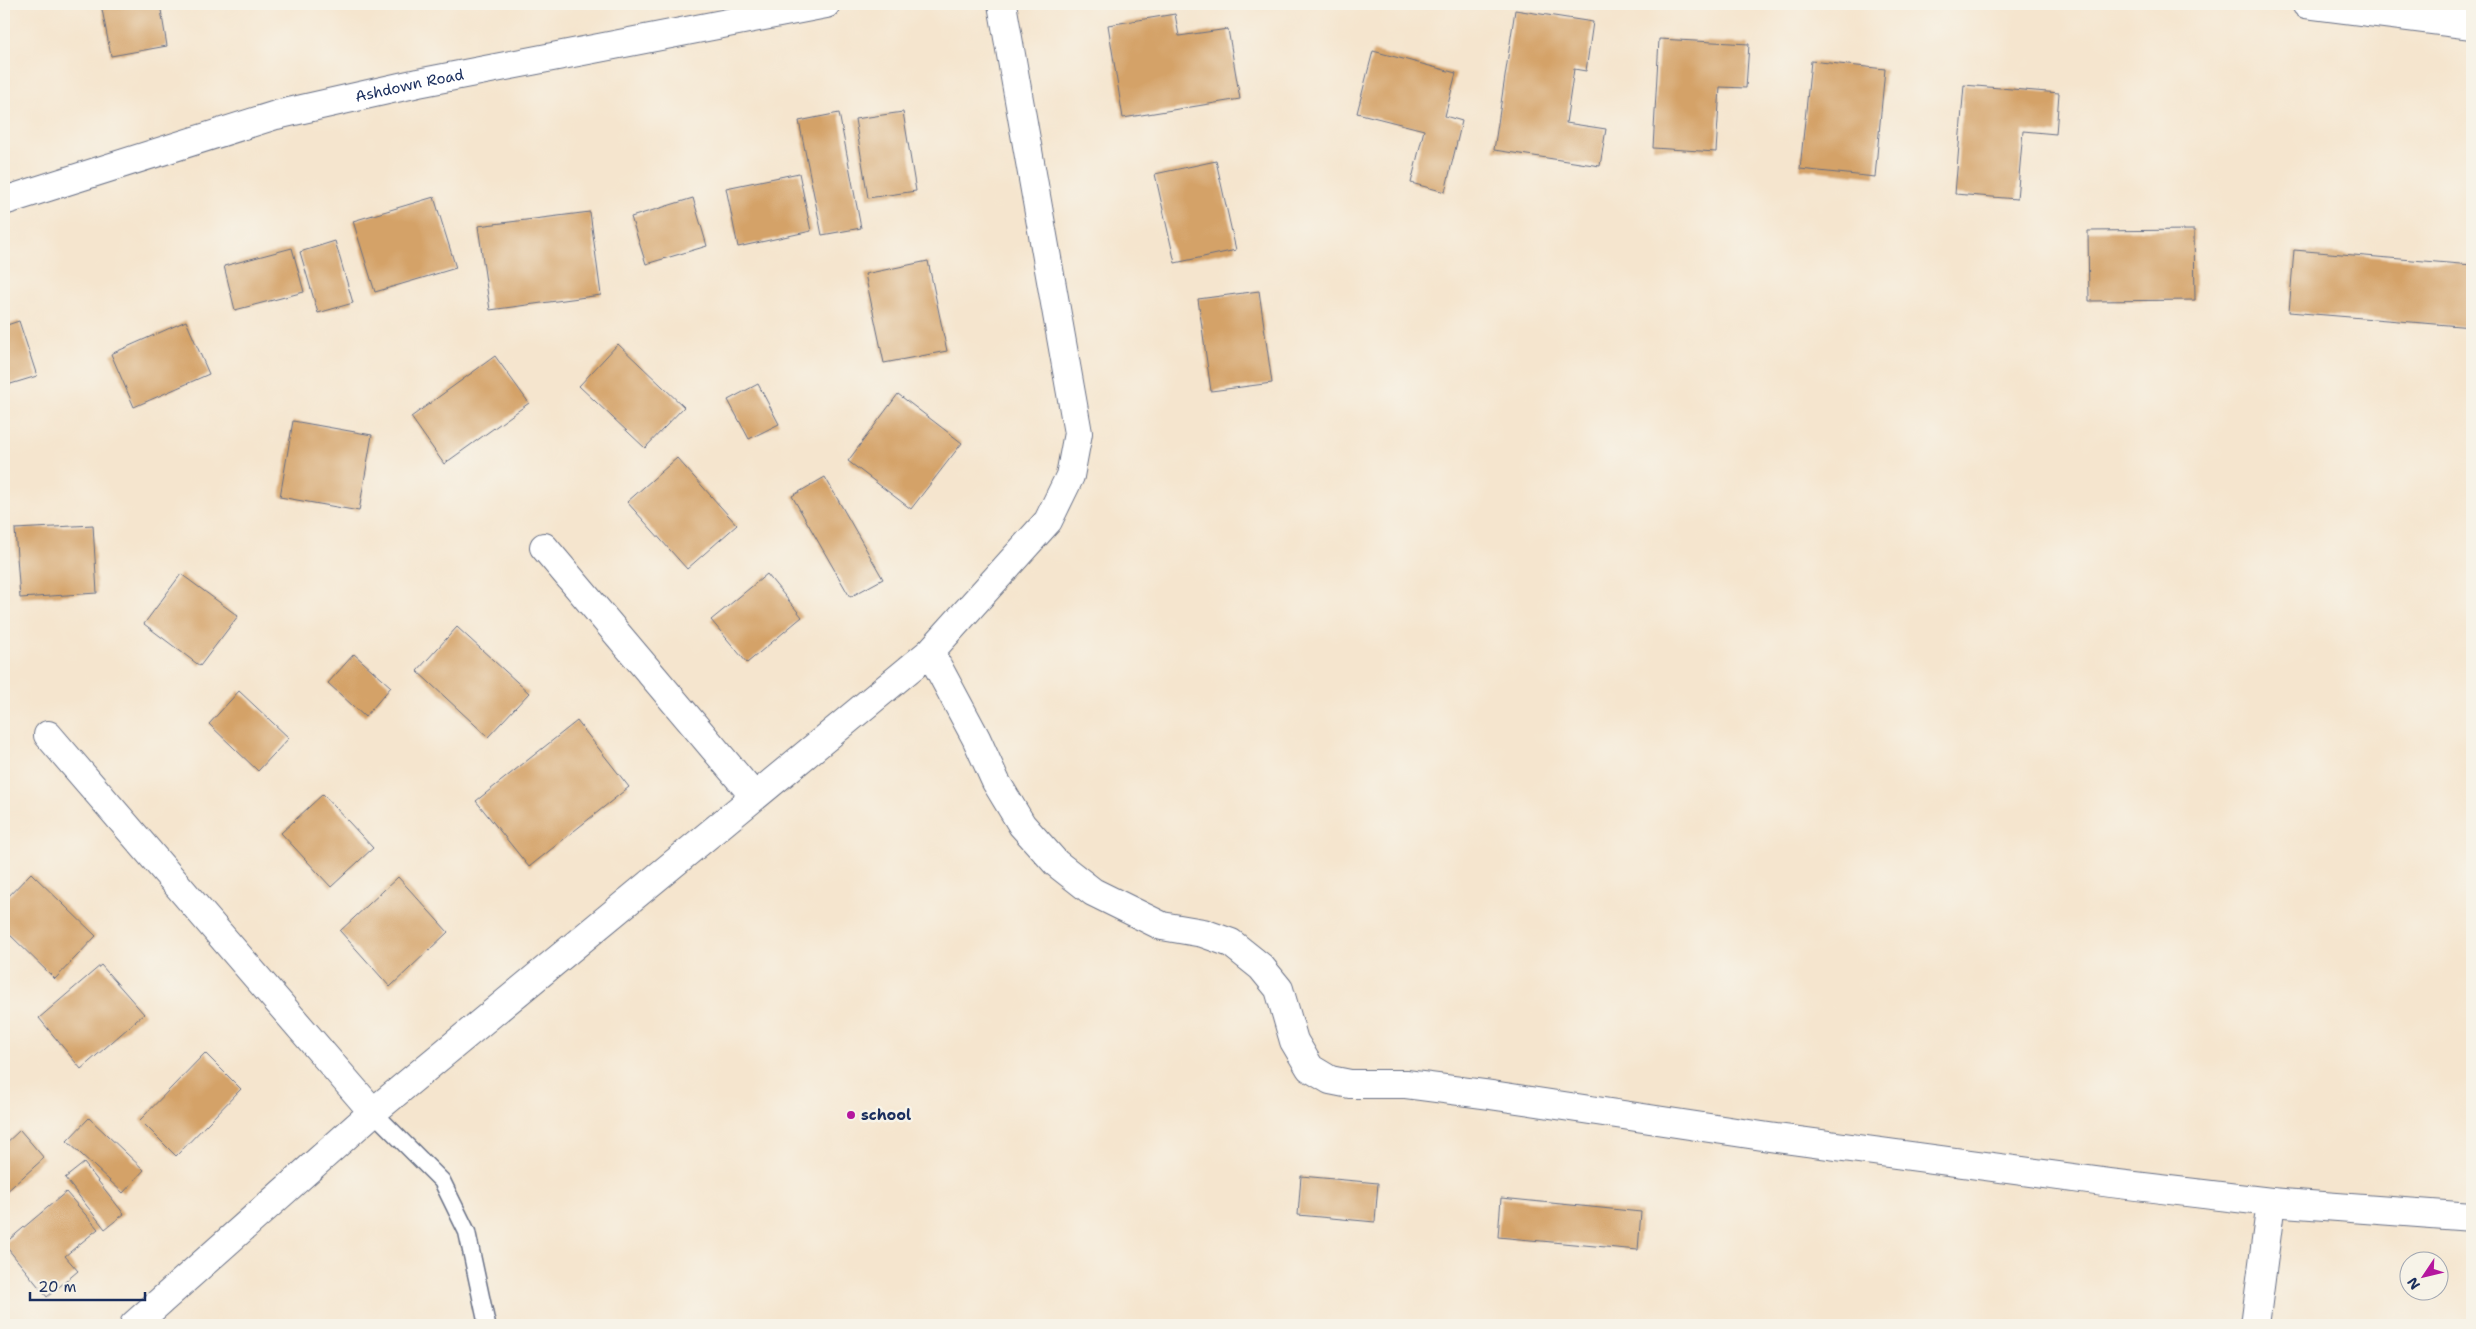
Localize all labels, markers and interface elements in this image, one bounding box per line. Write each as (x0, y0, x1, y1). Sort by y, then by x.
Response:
street label: Ashdown Road (353, 64, 466, 107)
place label: school (861, 1105, 911, 1125)
marker: school (845, 1109, 857, 1121)
north arrow (2398, 1252, 2448, 1302)
scale bar (30, 1269, 145, 1301)
text: N (2403, 1274, 2424, 1293)
text: 20 m (38, 1277, 77, 1297)

